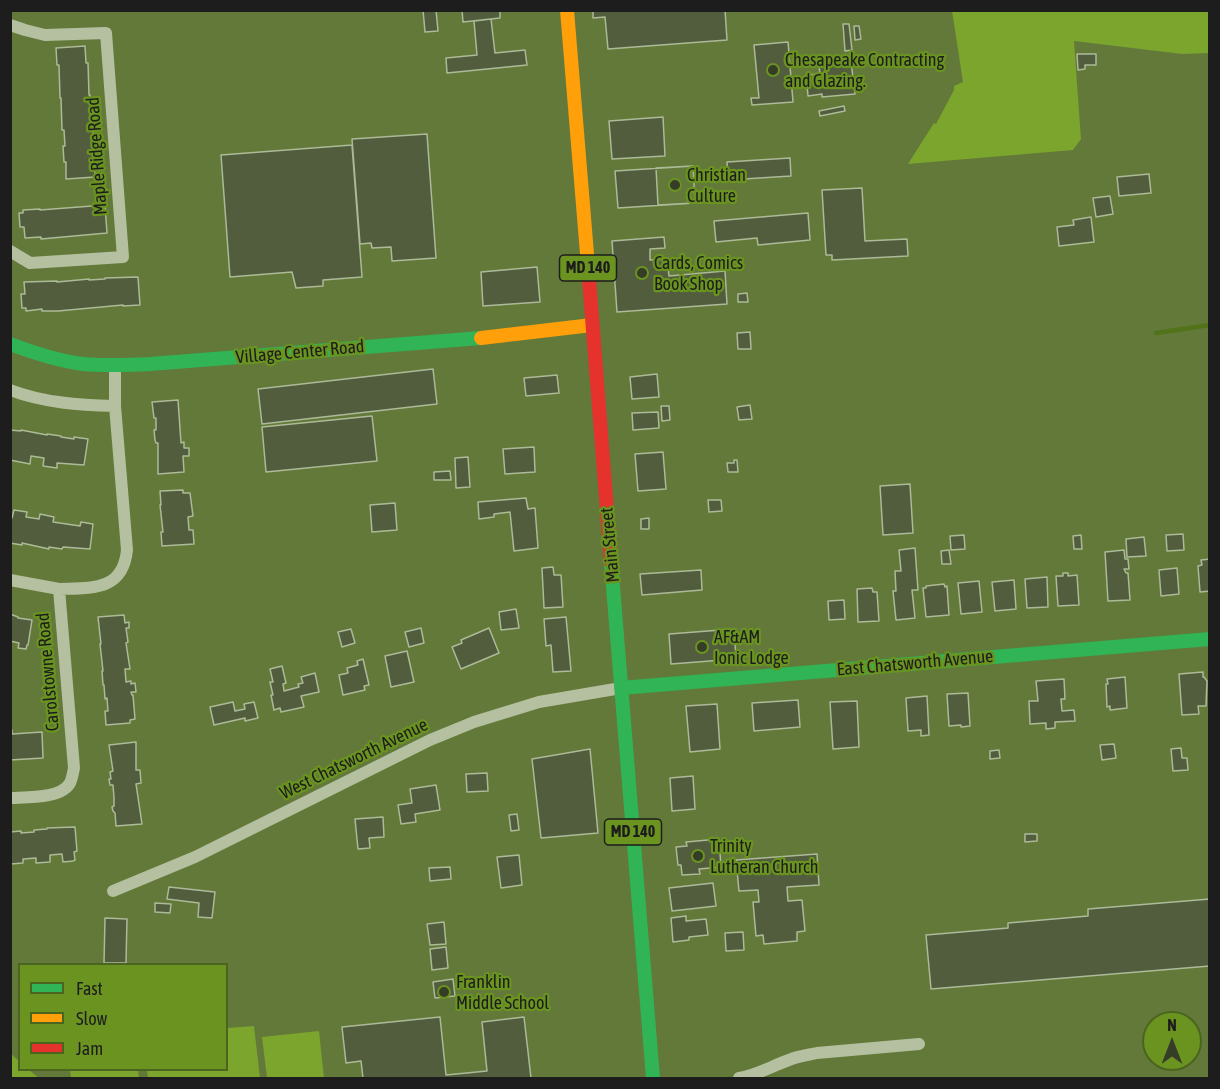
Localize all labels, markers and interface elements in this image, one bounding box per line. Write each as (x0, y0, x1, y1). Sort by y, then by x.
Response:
place label: Chesapeake Contracting and Glazing. (785, 49, 944, 92)
marker: Chesapeake Contracting and Glazing. (766, 63, 780, 77)
street label: Maple Ridge Road (82, 96, 112, 216)
place label: Christian Culture (687, 164, 746, 207)
marker: Christian Culture (668, 178, 682, 192)
place label: Cards, Comics Book Shop (654, 252, 743, 294)
road number: MD 140 (560, 255, 616, 281)
marker: Cards, Comics Book Shop (635, 266, 649, 280)
street label: Village Center Road (235, 336, 365, 368)
street label: Main Street (596, 507, 624, 583)
street label: Carolstowne Road (32, 612, 64, 732)
place label: AF&AM Ionic Lodge (714, 626, 789, 668)
marker: AF&AM Ionic Lodge (695, 640, 709, 654)
street label: East Chatsworth Avenue (836, 645, 994, 681)
street label: West Chatsworth Avenue (277, 714, 431, 804)
road number: MD 140 (604, 819, 662, 845)
place label: Trinity Lutheran Church (710, 835, 818, 878)
marker: Trinity Lutheran Church (691, 849, 705, 863)
legend (18, 963, 228, 1071)
place label: Franklin Middle School (456, 971, 549, 1014)
text: Fast (76, 978, 103, 999)
marker: Franklin Middle School (437, 985, 451, 999)
text: Slow (76, 1008, 107, 1029)
north arrow (1142, 1011, 1202, 1071)
text: N (1167, 1016, 1177, 1034)
text: Jam (76, 1038, 103, 1059)

